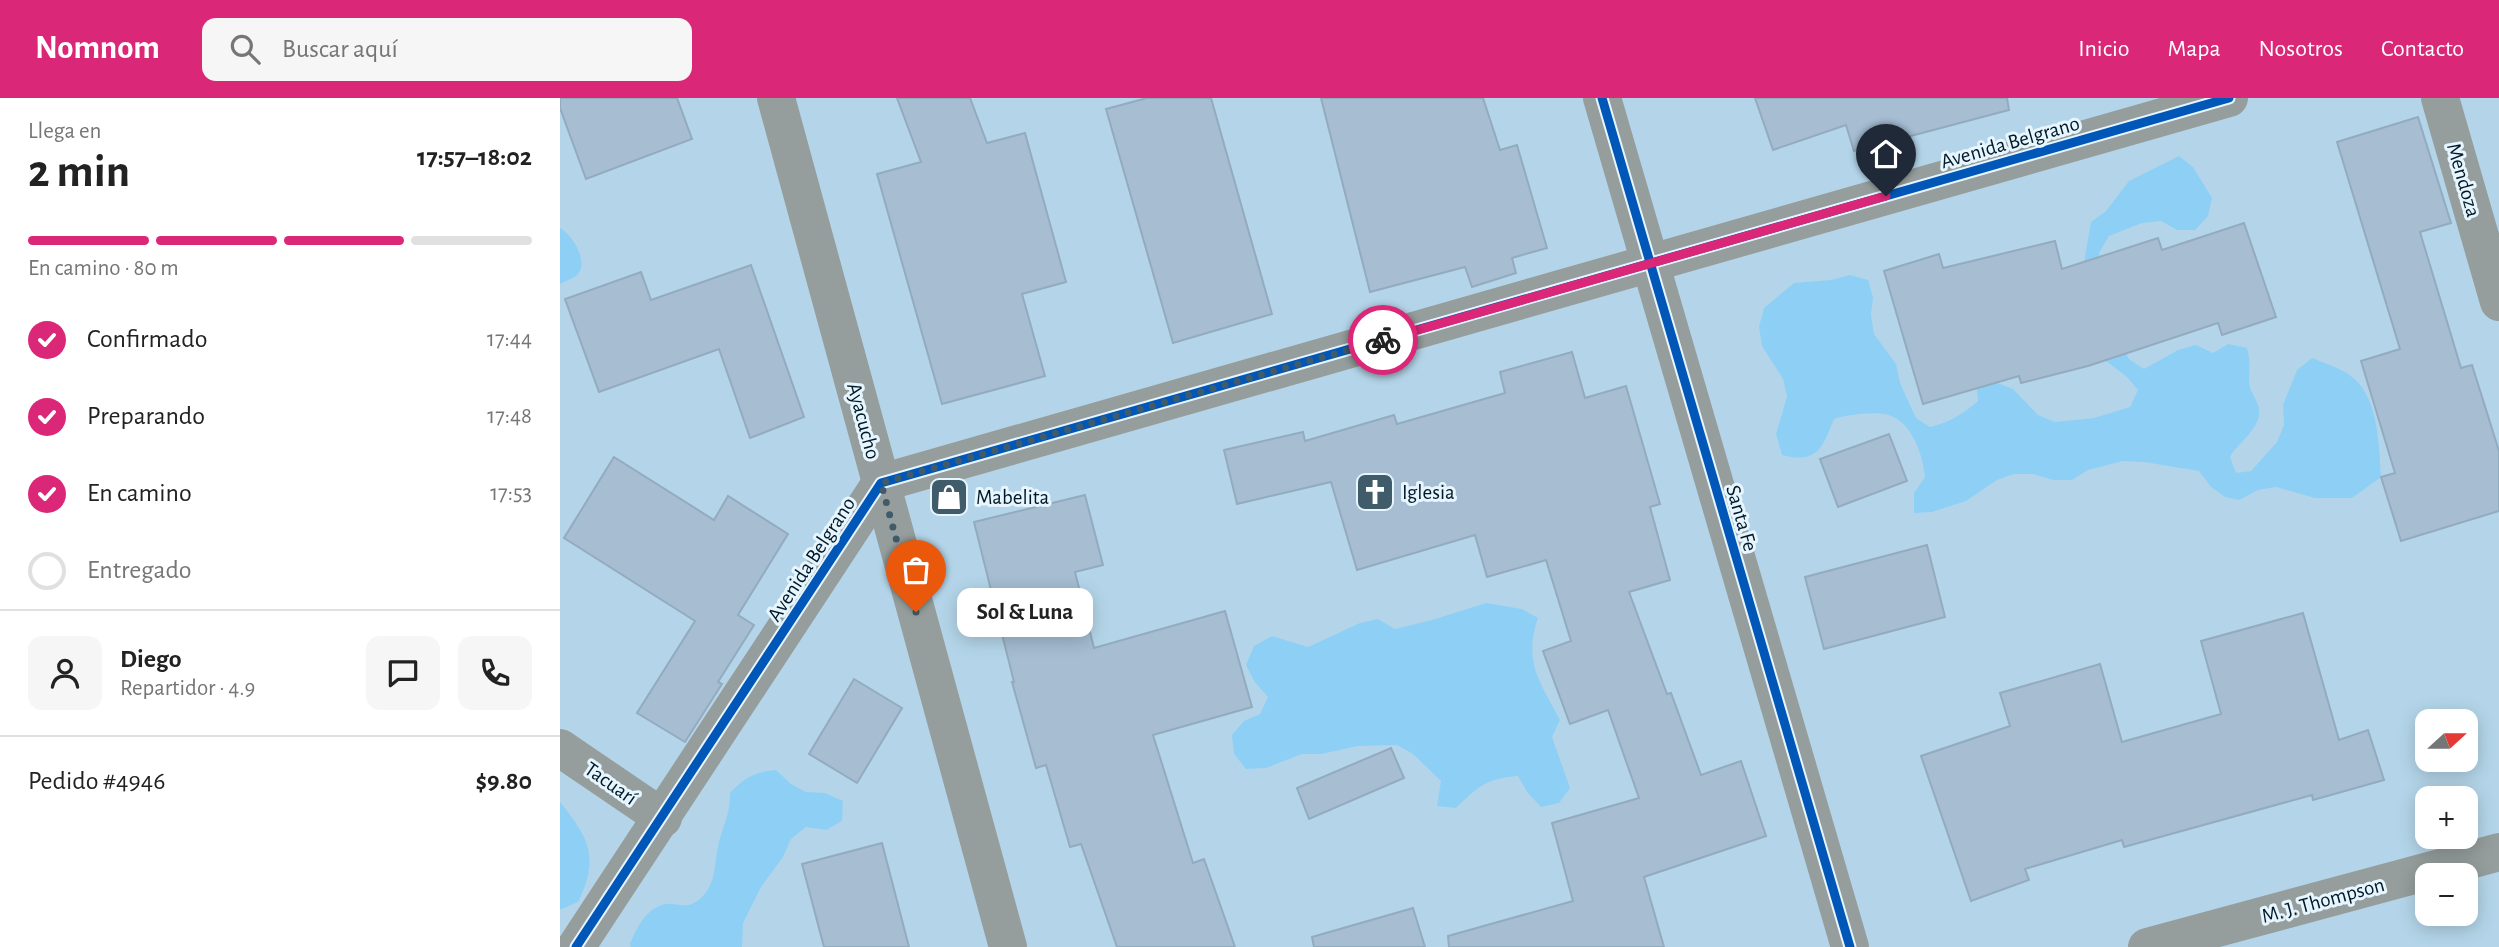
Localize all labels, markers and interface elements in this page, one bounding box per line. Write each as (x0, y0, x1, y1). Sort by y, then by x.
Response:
search box (202, 18, 692, 81)
icon: search (226, 30, 264, 68)
text: Nomnom (35, 32, 160, 65)
text: Buscar aquí (282, 36, 398, 62)
text: Inicio (2078, 37, 2129, 61)
text: Mapa (2167, 37, 2221, 61)
text: Nosotros (2259, 37, 2343, 61)
text: Contacto (2381, 37, 2464, 61)
street label: Avenida Belgrano (1938, 113, 2082, 172)
text: Llega en (28, 120, 101, 143)
pin (1856, 124, 1916, 196)
icon: home (1867, 135, 1905, 173)
street label: Mendoza (2443, 141, 2484, 220)
text: 17:57–18:02 (417, 144, 532, 170)
text: 2 min (28, 149, 130, 195)
text: En camino · 80 m (28, 257, 179, 280)
courier (1348, 305, 1418, 375)
icon: check (28, 321, 66, 359)
icon: bike (1364, 321, 1402, 359)
text: Confirmado (87, 326, 208, 352)
text: 17:44 (487, 328, 532, 351)
street label: Ayacucho (843, 381, 884, 462)
icon: check (28, 398, 66, 436)
text: Preparando (87, 403, 205, 429)
text: 17:48 (487, 405, 532, 428)
church icon: Iglesia (1354, 471, 1396, 513)
icon: check (28, 475, 66, 513)
shop icon: Mabelita (928, 476, 970, 518)
text: En camino (87, 480, 192, 506)
text: 17:53 (490, 482, 532, 505)
place label: Iglesia (1402, 482, 1455, 503)
street label: Santa Fe (1722, 483, 1761, 554)
place label: Mabelita (976, 487, 1050, 508)
street label: Avenida Belgrano (764, 493, 859, 625)
pin (886, 540, 946, 612)
icon: bag (897, 551, 935, 589)
text: Entregado (87, 557, 192, 583)
callout: Sol & Luna (958, 588, 1094, 636)
text: Sol & Luna (977, 601, 1073, 624)
button: person (28, 636, 102, 710)
button: chat (366, 636, 440, 710)
button: phone (458, 636, 532, 710)
text: Diego (120, 646, 182, 672)
text: Repartidor · 4.9 (120, 677, 255, 700)
north arrow (2415, 709, 2478, 772)
map controls (2415, 709, 2478, 926)
street label: Tacuarí (581, 758, 642, 809)
text: Pedido #4946 (28, 768, 166, 794)
text: $9.80 (475, 768, 532, 794)
button: + (2415, 786, 2478, 849)
button: − (2415, 863, 2478, 926)
street label: M. J. Thompson (2259, 874, 2387, 927)

